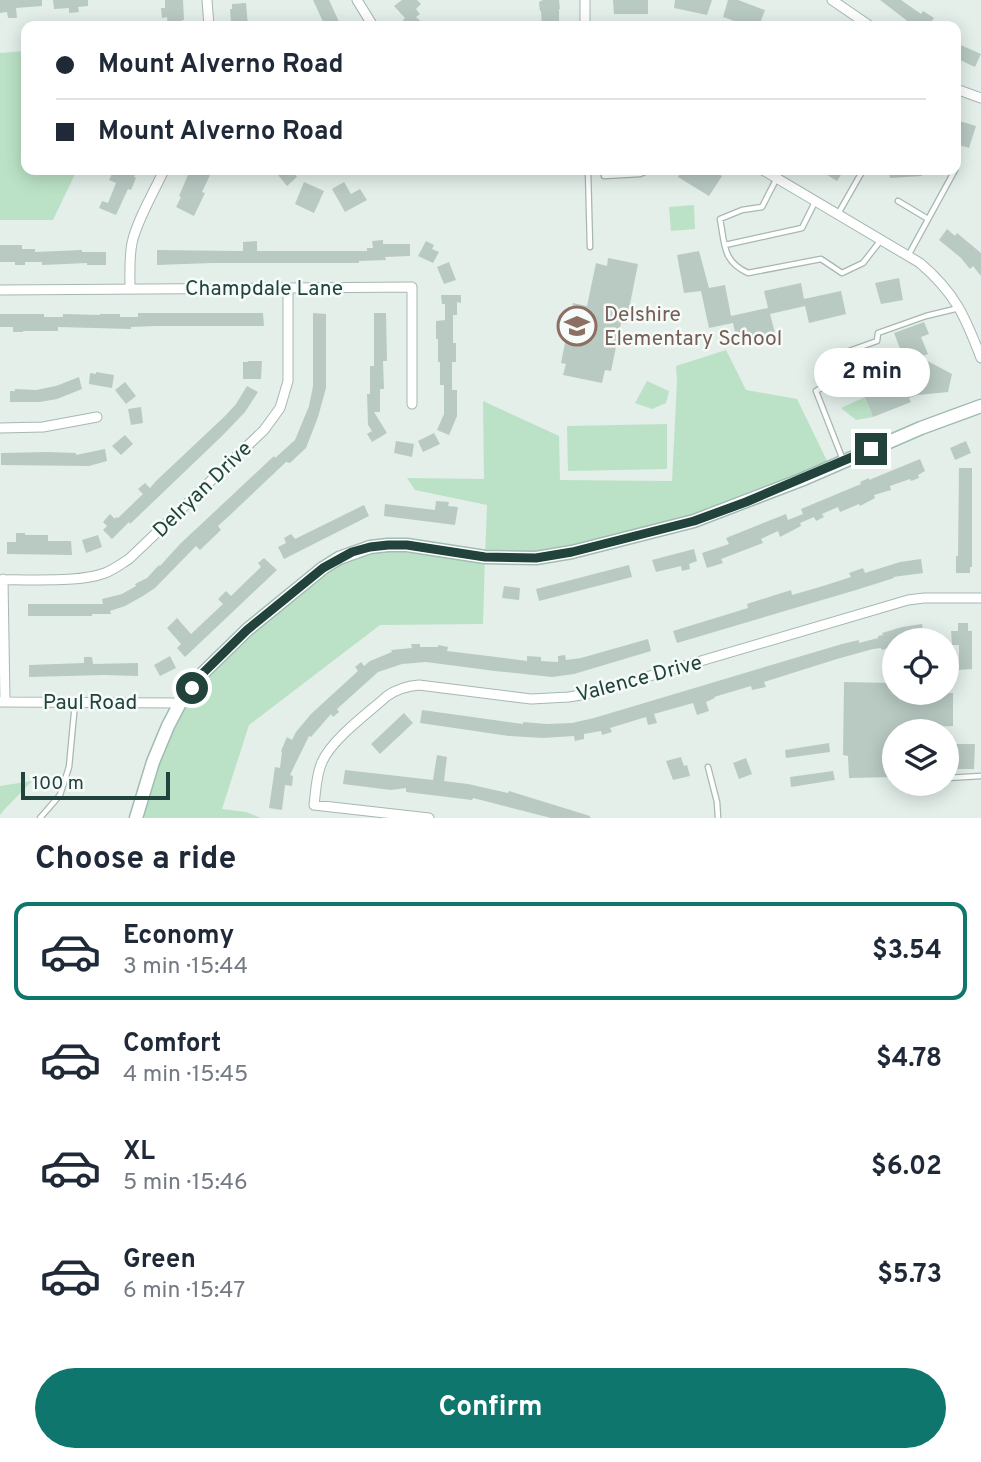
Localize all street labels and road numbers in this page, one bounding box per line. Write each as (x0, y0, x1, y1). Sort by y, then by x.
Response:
street label: Champdale Lane (185, 276, 343, 303)
street label: Delryan Drive (148, 436, 258, 544)
street label: Valence Drive (574, 650, 705, 709)
street label: Paul Road (43, 690, 137, 717)

